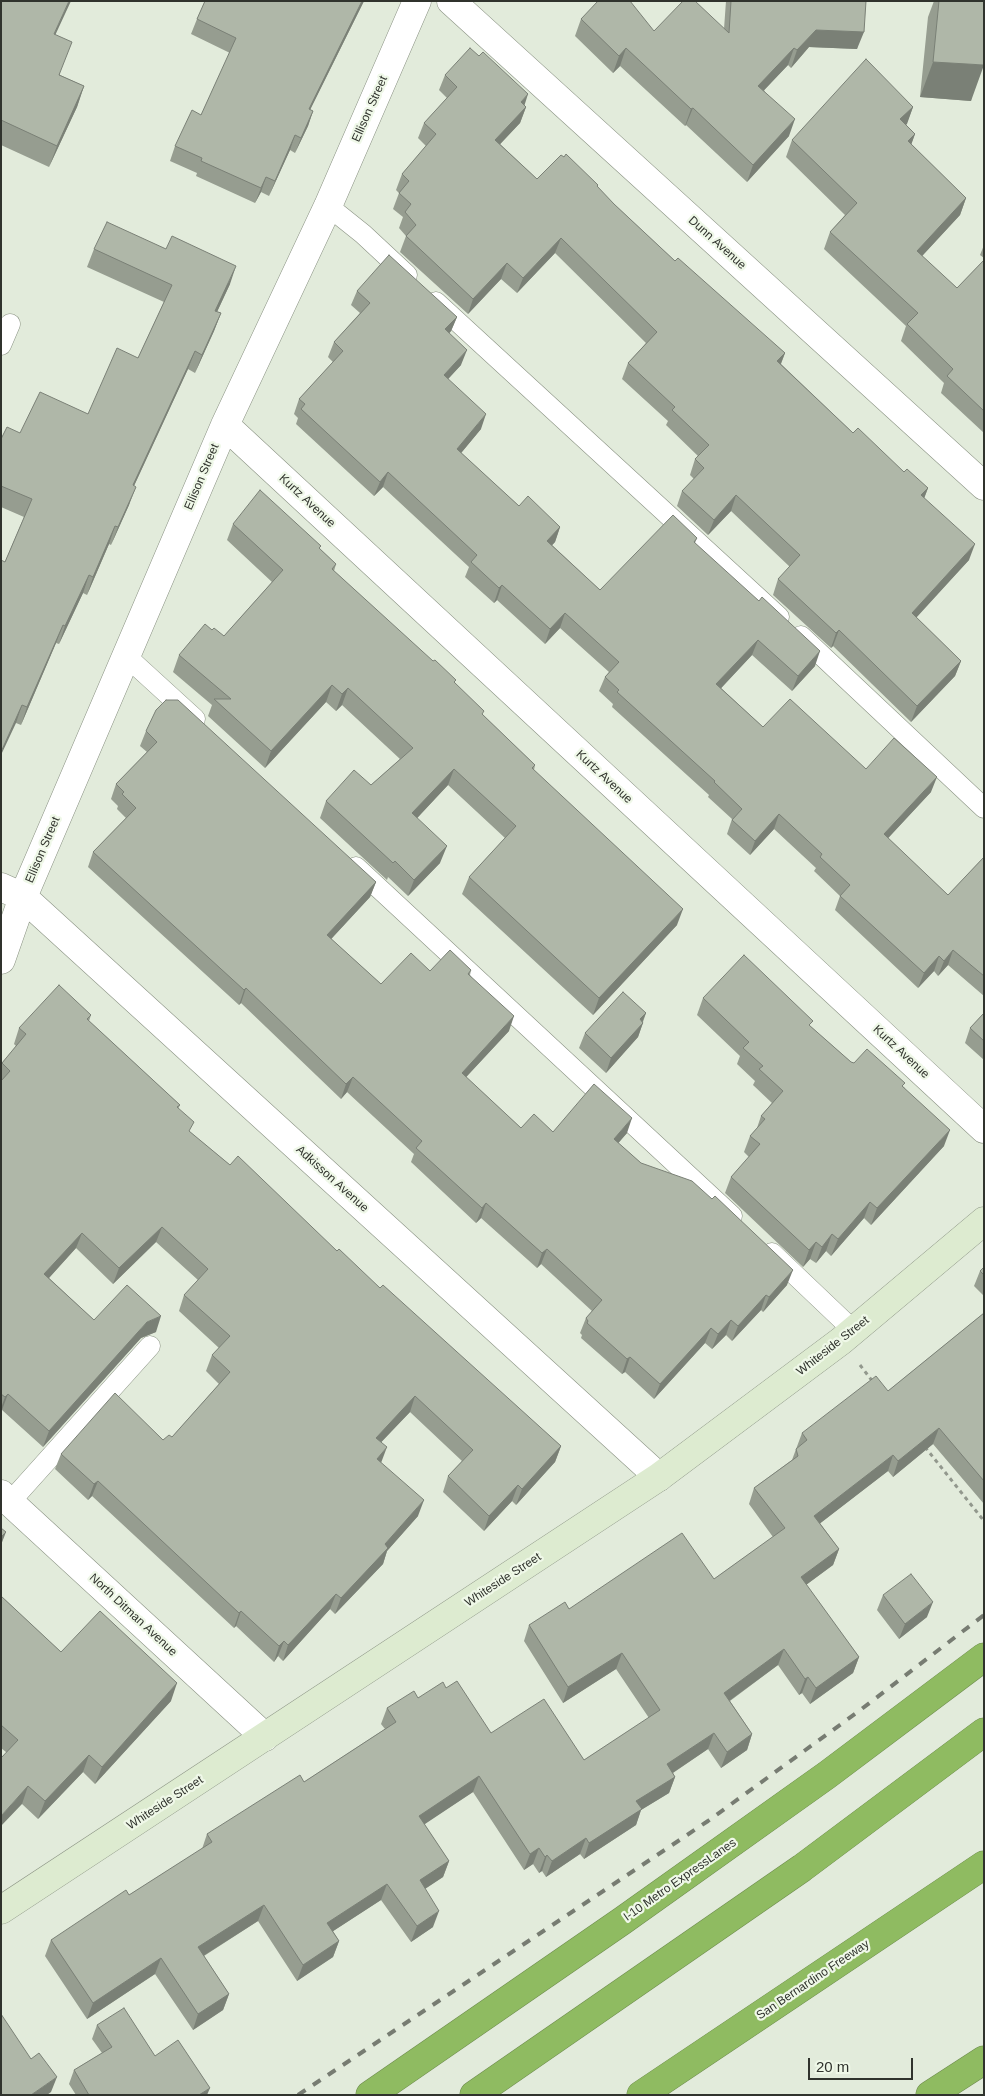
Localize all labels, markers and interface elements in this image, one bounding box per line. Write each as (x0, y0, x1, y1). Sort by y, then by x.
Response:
street label: Ellison Street (349, 74, 391, 144)
street label: Dunn Avenue (685, 213, 749, 273)
street label: Ellison Street (182, 442, 222, 512)
street label: Kurtz Avenue (276, 471, 338, 531)
street label: Kurtz Avenue (573, 747, 635, 807)
street label: Ellison Street (23, 815, 63, 885)
street label: Kurtz Avenue (870, 1022, 932, 1082)
street label: Adkisson Avenue (293, 1143, 371, 1215)
street label: Whiteside Street (794, 1313, 872, 1379)
street label: Whiteside Street (462, 1550, 544, 1610)
street label: North Ditman Avenue (86, 1571, 180, 1659)
street label: Whiteside Street (124, 1773, 206, 1833)
street label: I-10 Metro ExpressLanes (621, 1836, 739, 1924)
street label: San Bernardino Freeway (754, 1937, 872, 2023)
scale bar (810, 2048, 915, 2080)
text: 20 m (816, 2058, 849, 2075)

